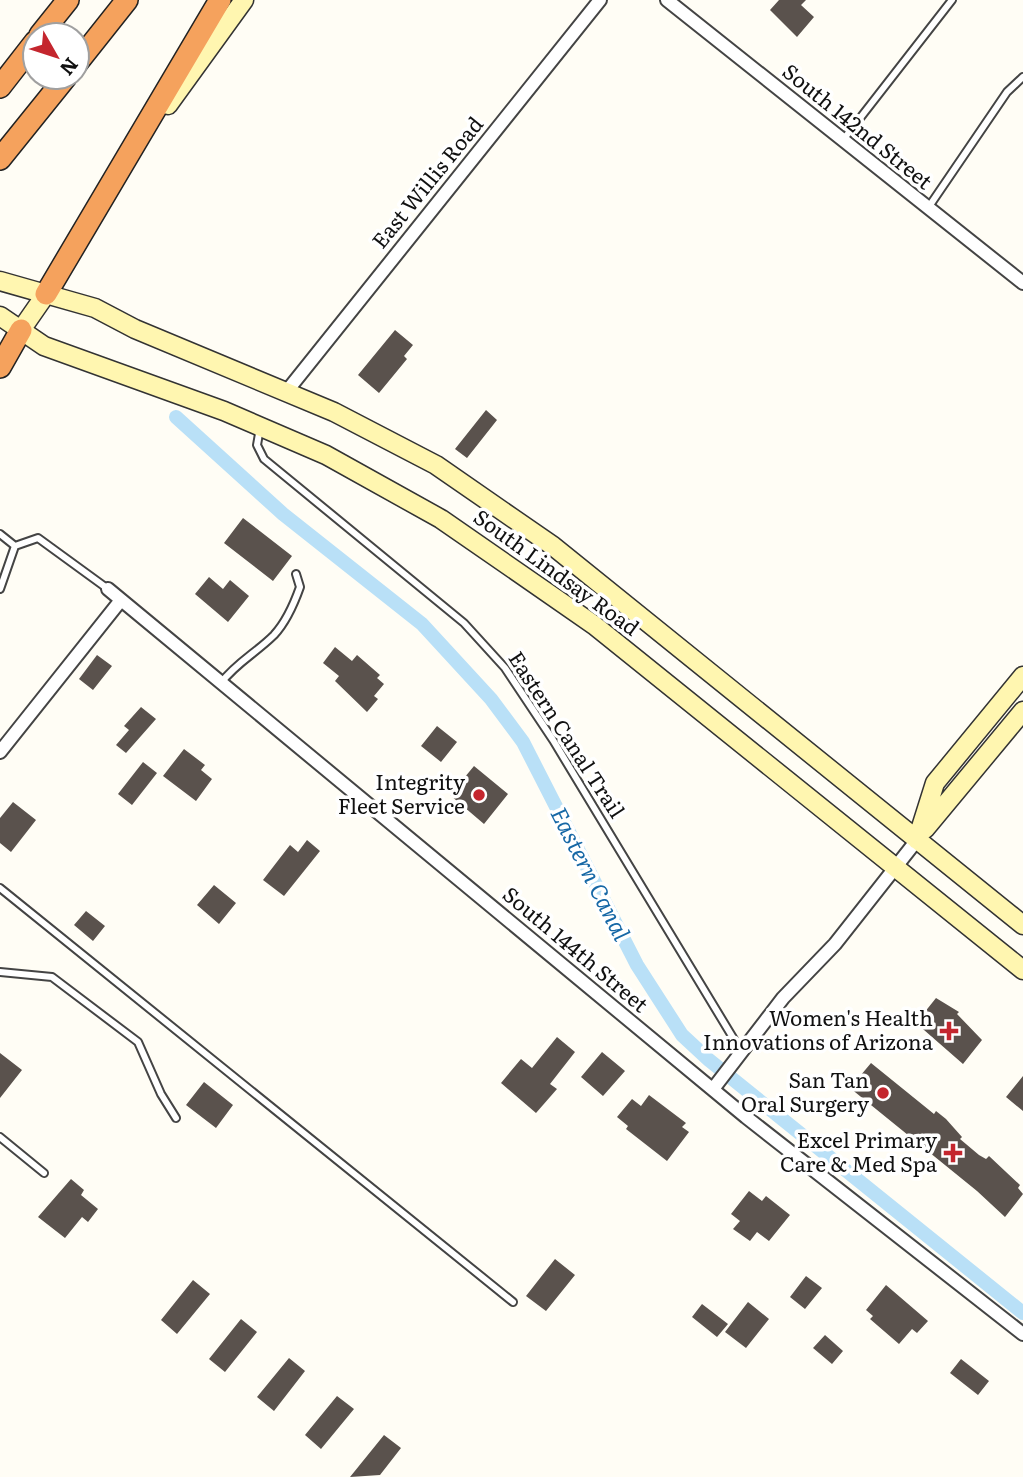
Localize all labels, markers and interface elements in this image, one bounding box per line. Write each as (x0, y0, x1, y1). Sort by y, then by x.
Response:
north arrow (21, 21, 91, 91)
text: N (54, 52, 86, 82)
street label: South 142nd Street (777, 55, 941, 196)
street label: East Willis Road (363, 109, 489, 254)
street label: South Lindsay Road (468, 500, 647, 642)
street label: Eastern Canal Trail (502, 644, 634, 823)
place label: Integrity Fleet Service (338, 765, 466, 820)
marker: Integrity Fleet Service (471, 787, 487, 803)
water label: Eastern Canal (544, 800, 640, 946)
street label: South 144th Street (497, 878, 657, 1019)
place label: Women's Health Innovations of Arizona (703, 1001, 934, 1056)
marker: Women's Health Innovations of Arizona (939, 1021, 959, 1041)
place label: San Tan Oral Surgery (741, 1063, 870, 1118)
marker: San Tan Oral Surgery (875, 1085, 891, 1101)
place label: Excel Primary Care & Med Spa (780, 1123, 938, 1178)
marker: Excel Primary Care & Med Spa (943, 1143, 963, 1163)

